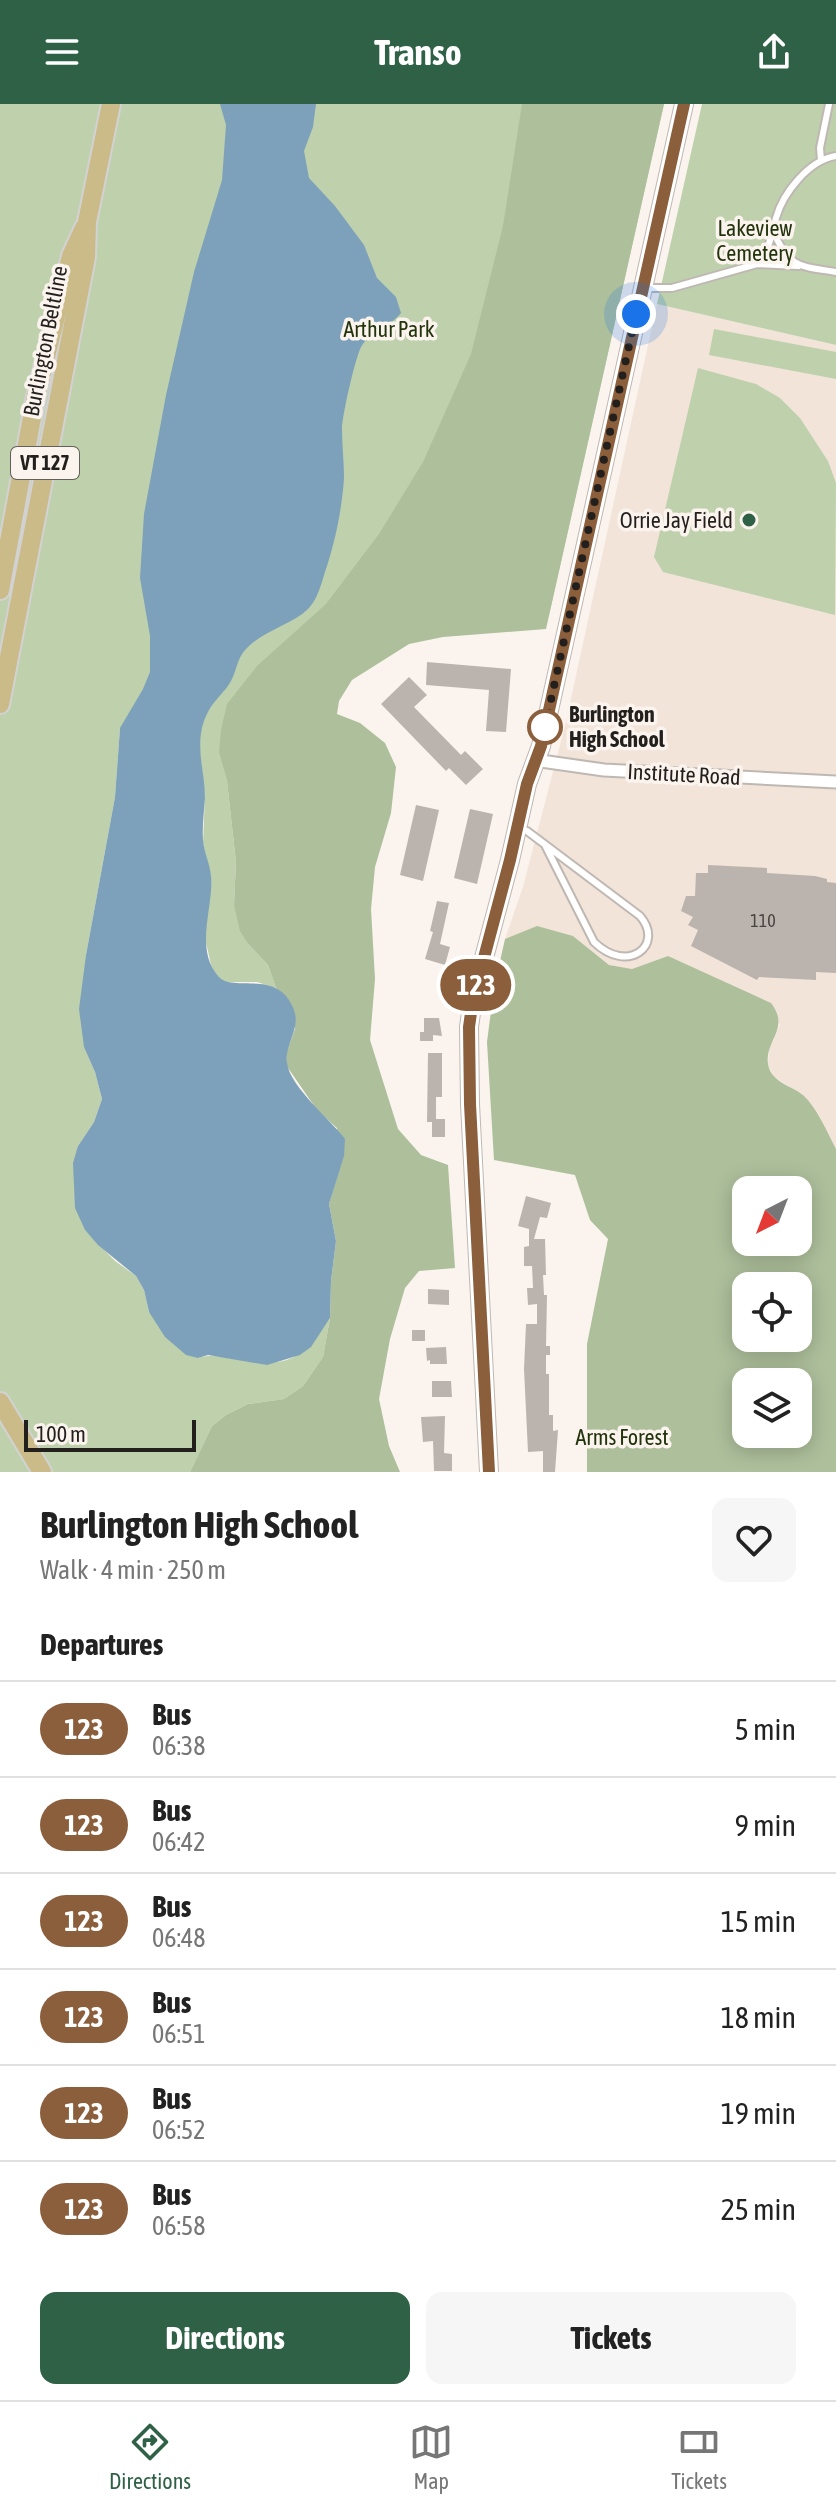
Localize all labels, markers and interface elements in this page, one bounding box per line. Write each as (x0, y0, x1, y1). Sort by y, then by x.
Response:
icon: menu (40, 30, 84, 74)
icon: share (752, 30, 796, 74)
text: Transo (374, 31, 462, 73)
park label: Lakeview Cemetery (716, 215, 794, 266)
street label: Burlington Beltline (18, 263, 72, 418)
your location (616, 294, 656, 334)
park label: Arthur Park (344, 316, 435, 342)
road number: VT 127 (11, 447, 79, 479)
place label: Orrie Jay Field (620, 507, 733, 533)
marker: Orrie Jay Field (740, 511, 758, 529)
place label: Burlington High School (569, 701, 666, 752)
marker: Burlington High School (528, 710, 562, 744)
street label: Institute Road (627, 758, 741, 790)
house number: 110 (750, 910, 776, 931)
line badge: 123 (430, 959, 522, 1011)
text: 123 (456, 969, 496, 1001)
north arrow (732, 1176, 812, 1256)
map controls (732, 1176, 812, 1448)
button: locate (732, 1272, 812, 1352)
button: layers (732, 1368, 812, 1448)
scale bar (24, 1416, 196, 1452)
text: 100 m (36, 1421, 86, 1447)
park label: Arms Forest (575, 1424, 669, 1450)
button: heart (712, 1498, 796, 1582)
text: Burlington High School (40, 1503, 358, 1546)
text: Walk · 4 min · 250 m (40, 1555, 226, 1585)
text: Departures (40, 1627, 163, 1661)
text: Bus (152, 1697, 191, 1731)
text: 5 min (735, 1712, 796, 1746)
text: 123 (64, 1713, 104, 1745)
text: 06:38 (152, 1731, 206, 1761)
text: Bus (152, 1793, 191, 1827)
text: 9 min (735, 1808, 796, 1842)
text: 123 (64, 1809, 104, 1841)
text: 06:42 (152, 1827, 206, 1857)
text: Bus (152, 1889, 191, 1923)
text: 15 min (721, 1904, 796, 1938)
text: 123 (64, 1905, 104, 1937)
text: 06:48 (152, 1923, 206, 1953)
text: Bus (152, 1985, 191, 2019)
text: 18 min (721, 2000, 796, 2034)
text: 123 (64, 2001, 104, 2033)
text: 06:51 (152, 2019, 206, 2049)
text: Bus (152, 2081, 191, 2115)
text: 19 min (721, 2096, 796, 2130)
text: 123 (64, 2097, 104, 2129)
text: 06:52 (152, 2115, 206, 2145)
text: Bus (152, 2177, 191, 2211)
text: 25 min (721, 2192, 796, 2226)
text: 123 (64, 2193, 104, 2225)
text: 06:58 (152, 2211, 206, 2241)
button: Directions (40, 2292, 410, 2384)
button: Tickets (426, 2292, 796, 2384)
tab: Directions (109, 2420, 191, 2494)
tab: Map (409, 2420, 453, 2494)
tab: Tickets (671, 2420, 727, 2494)

